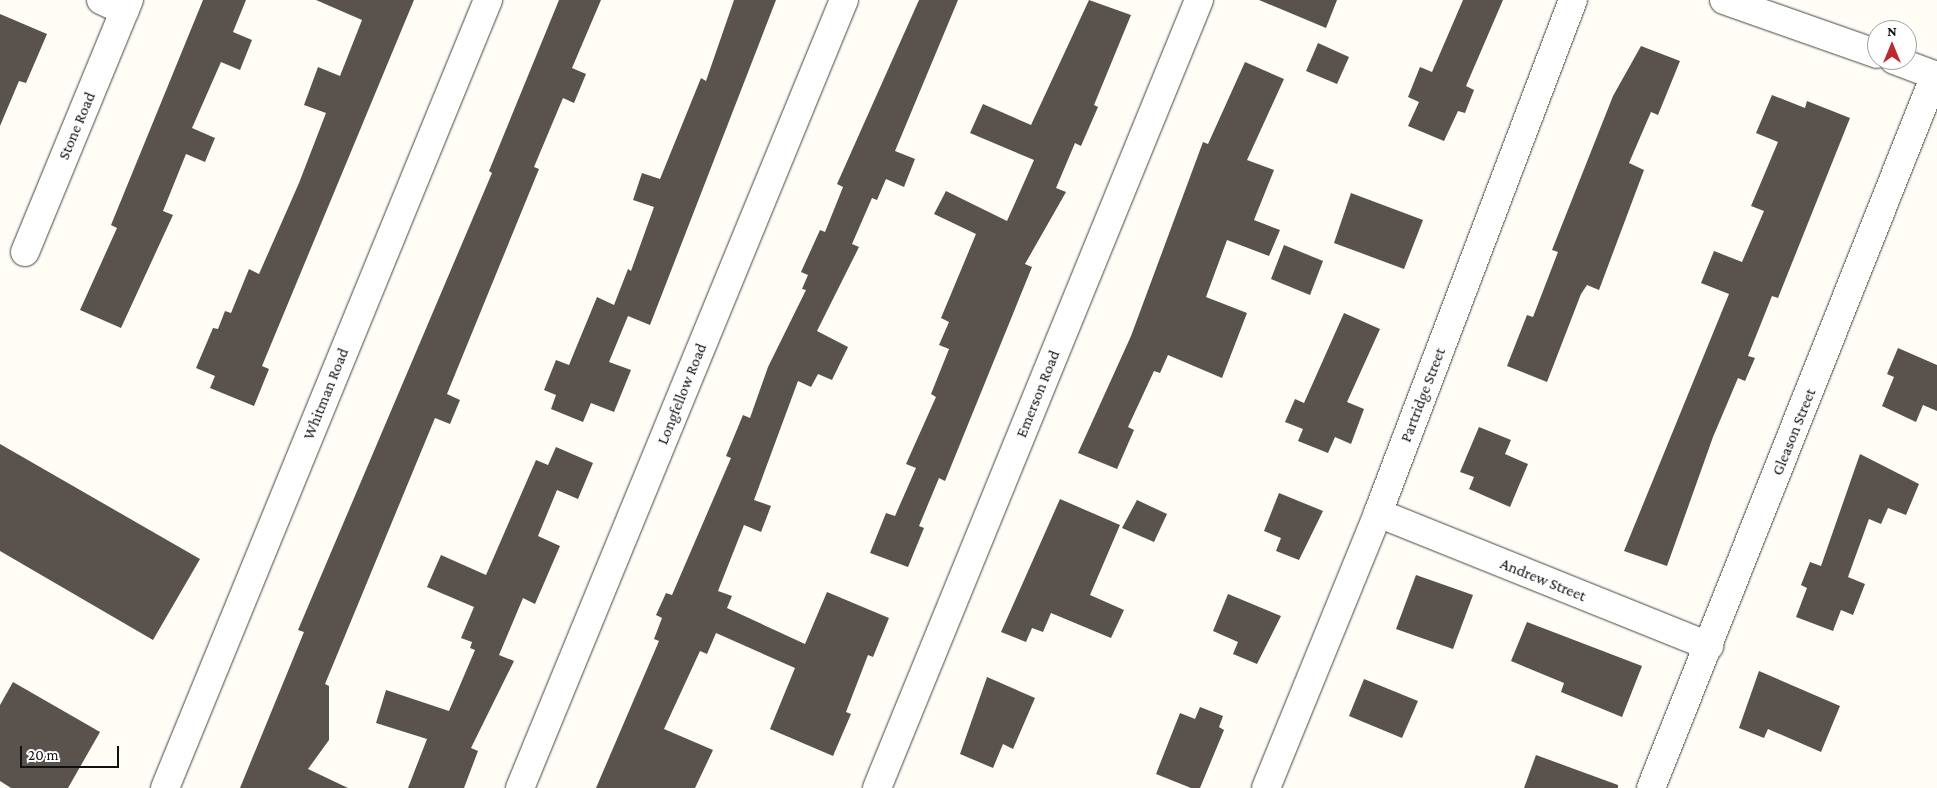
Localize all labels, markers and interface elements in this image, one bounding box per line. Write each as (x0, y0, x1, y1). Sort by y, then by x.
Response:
north arrow (1867, 20, 1917, 70)
text: N (1887, 23, 1897, 39)
street label: Stone Road (54, 89, 100, 163)
street label: Longfellow Road (653, 341, 711, 447)
street label: Whitman Road (299, 345, 353, 443)
street label: Partridge Street (1396, 345, 1450, 445)
street label: Emerson Road (1012, 348, 1064, 440)
street label: Gleason Street (1768, 386, 1820, 478)
street label: Andrew Street (1497, 554, 1589, 606)
scale bar (22, 736, 121, 768)
text: 20 m (28, 747, 59, 763)

